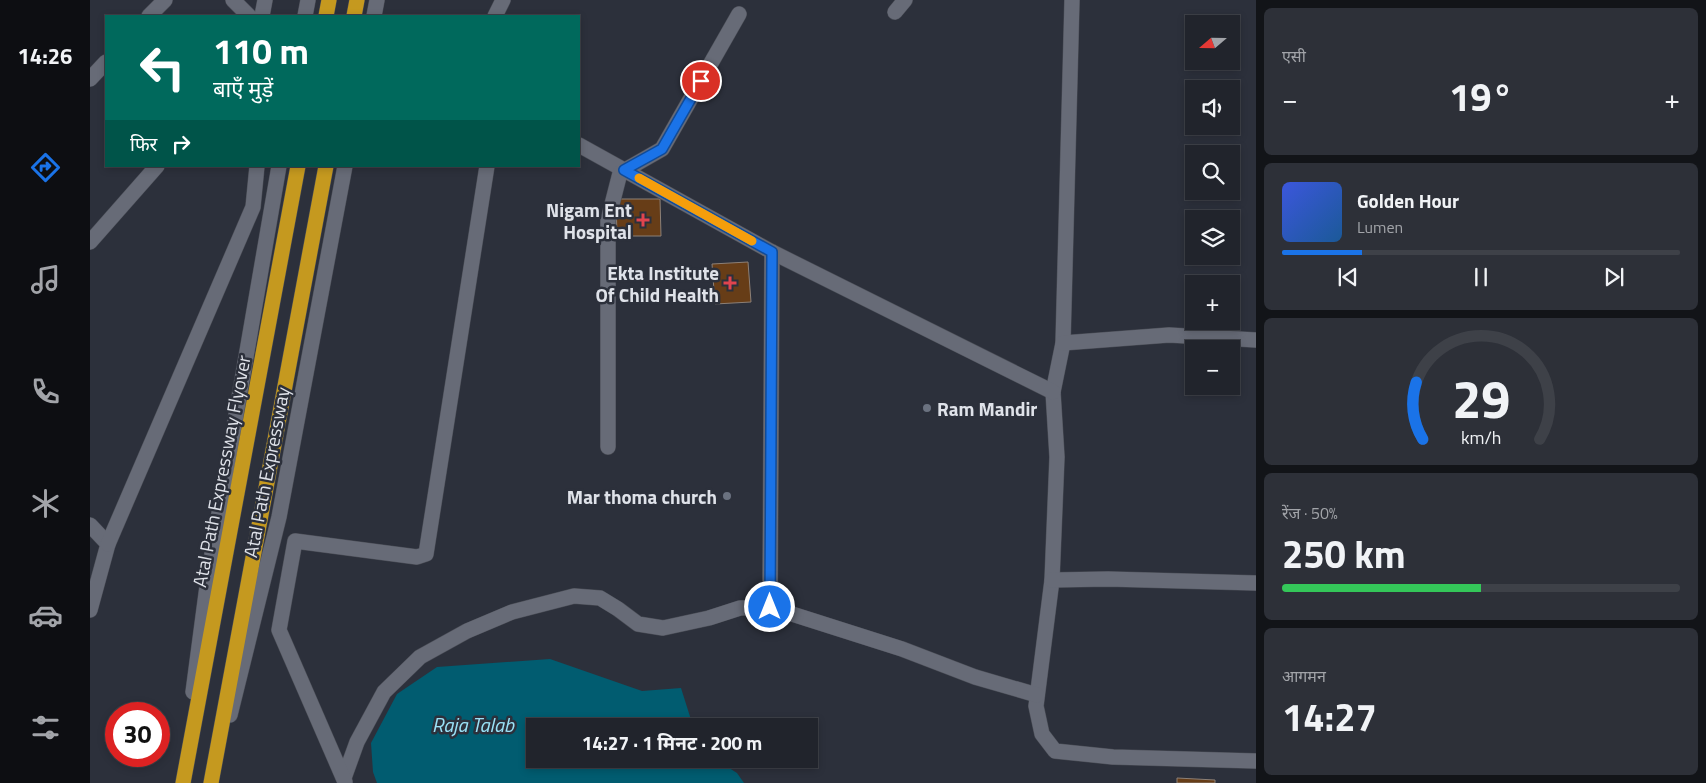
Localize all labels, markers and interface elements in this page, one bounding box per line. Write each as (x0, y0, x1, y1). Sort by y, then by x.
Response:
north arrow (1185, 15, 1240, 70)
map controls (1185, 15, 1240, 395)
text: 110 m (213, 24, 309, 78)
icon: left (130, 35, 195, 100)
text: 14:26 (18, 39, 72, 73)
text: एसी (1282, 44, 1306, 68)
pin (680, 60, 722, 102)
icon: arrive (687, 67, 715, 95)
text: 19° (1449, 68, 1513, 126)
text: बाएँ मुड़ें (213, 72, 273, 106)
text: − (1282, 77, 1298, 120)
text: + (1664, 77, 1680, 120)
button: sound (1185, 80, 1240, 135)
text: फिर (130, 129, 157, 158)
icon: right (167, 130, 195, 158)
button: search (1185, 145, 1240, 200)
icon: directions (28, 150, 63, 185)
text: Golden Hour (1357, 186, 1459, 215)
place label: Nigam Ent Hospital (546, 195, 632, 246)
button: layers (1185, 210, 1240, 265)
marker: Nigam Ent Hospital (636, 213, 650, 227)
text: Lumen (1357, 215, 1403, 239)
place label: Ekta Institute Of Child Health (595, 258, 719, 309)
icon: music (28, 262, 63, 297)
icon: previous (1334, 263, 1362, 291)
icon: pause (1467, 263, 1495, 291)
icon: next (1600, 263, 1628, 291)
button: + (1185, 275, 1240, 330)
marker: Ekta Institute Of Child Health (723, 276, 737, 290)
button: − (1185, 340, 1240, 395)
street label: Atal Path Expressway Flyover (184, 352, 258, 589)
text: 29 (1452, 359, 1510, 438)
icon: phone (28, 374, 63, 409)
street label: Atal Path Expressway (235, 384, 297, 560)
place label: Ram Mandir (937, 394, 1037, 423)
marker: Ram Mandir (921, 402, 933, 414)
text: km/h (1461, 424, 1501, 451)
place label: Mar thoma church (567, 482, 717, 511)
icon: climate (28, 486, 63, 521)
marker: Mar thoma church (721, 490, 733, 502)
text: रेंज · 50% (1282, 501, 1338, 525)
text: 250 km (1282, 525, 1406, 583)
position arrow (743, 580, 795, 632)
icon: car (28, 598, 63, 633)
text: आगमन (1282, 664, 1326, 688)
text: 14:27 (1282, 688, 1377, 746)
speed limit sign: 30 (105, 702, 170, 767)
water label: Raja Talab (432, 709, 515, 740)
icon: filters (28, 710, 63, 745)
text: 14:27 · 1 मिनट · 200 m (582, 728, 762, 757)

